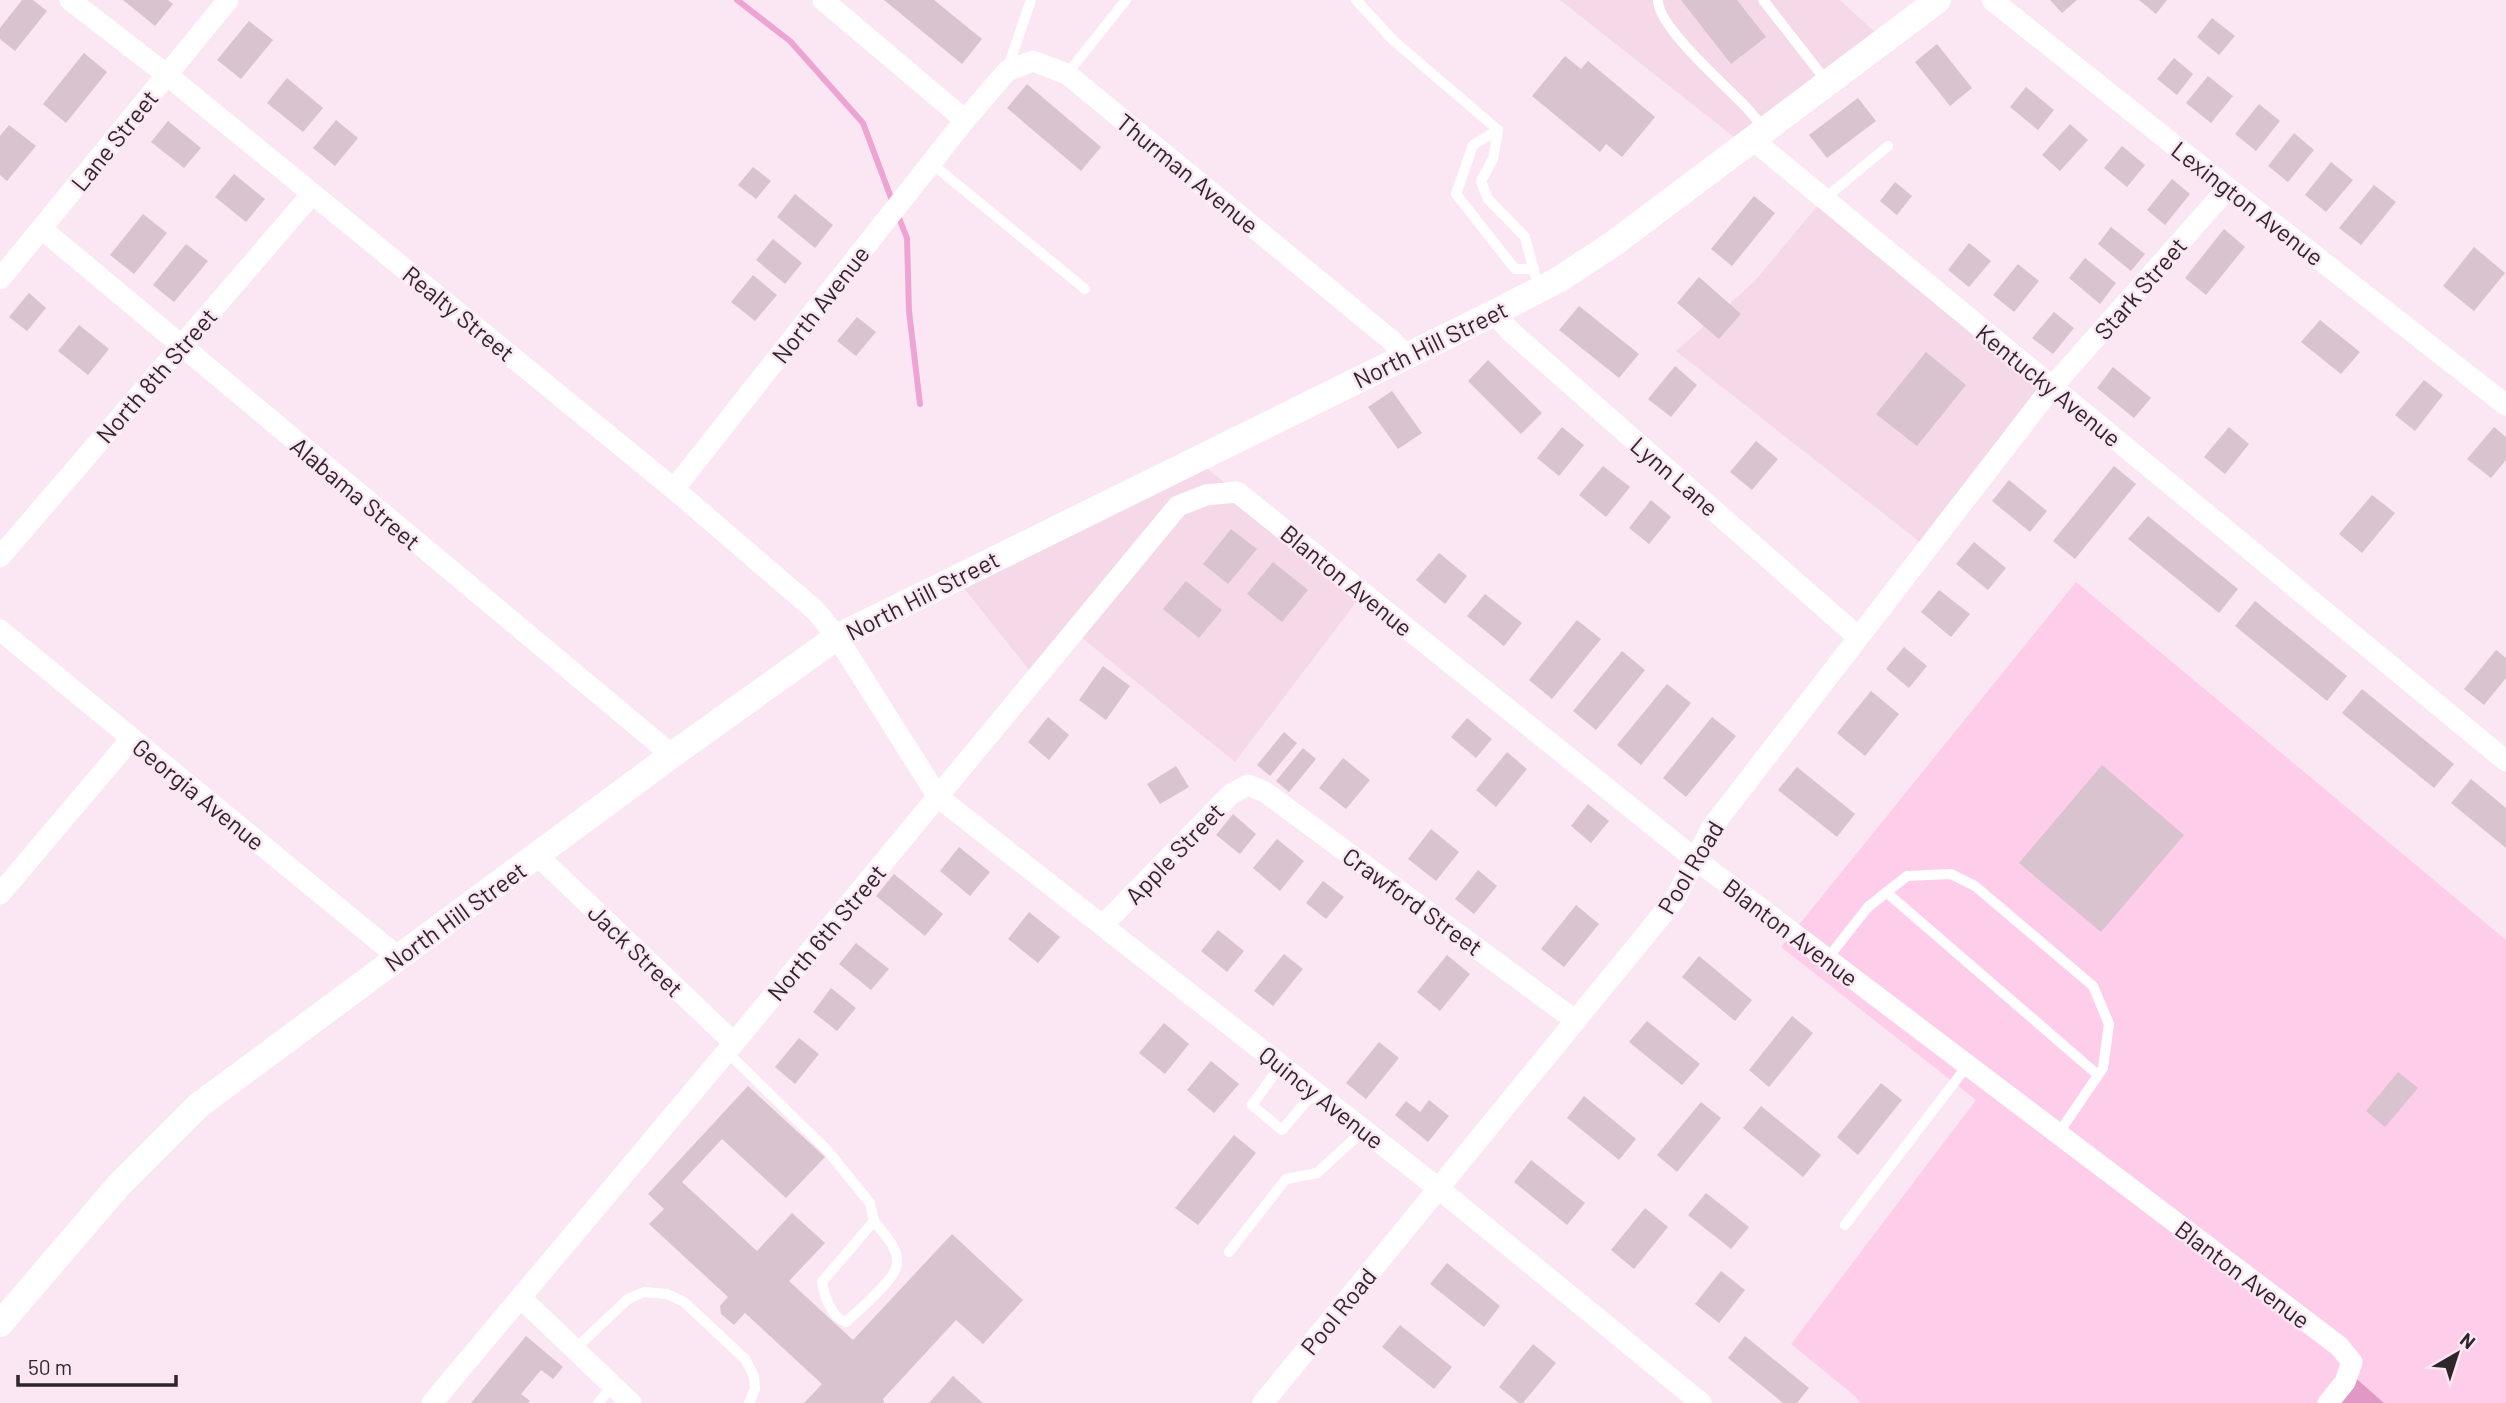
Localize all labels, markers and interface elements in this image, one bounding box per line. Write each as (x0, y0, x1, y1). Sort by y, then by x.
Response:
street label: Lane Street (64, 84, 164, 196)
street label: Thurman Avenue (1111, 107, 1265, 239)
street label: Lexington Avenue (2166, 135, 2330, 271)
street label: Stark Street (2088, 231, 2192, 345)
street label: North Avenue (765, 239, 875, 369)
street label: Realty Street (397, 259, 521, 367)
street label: North Hill Street (1348, 294, 1512, 394)
street label: North 8th Street (90, 302, 222, 448)
street label: Kentucky Avenue (1971, 318, 2127, 452)
street label: Alabama Street (285, 430, 427, 556)
street label: Lynn Lane (1625, 430, 1725, 522)
street label: Blanton Avenue (1275, 518, 1419, 642)
street label: North Hill Street (841, 544, 1003, 646)
street label: Georgia Avenue (127, 732, 271, 856)
street label: Apple Street (1119, 796, 1229, 910)
street label: Pool Road (1651, 815, 1729, 919)
street label: Crawford Street (1338, 841, 1488, 961)
street label: North Hill Street (379, 855, 531, 977)
street label: North 6th Street (761, 858, 891, 1006)
street label: Blanton Avenue (1718, 872, 1864, 992)
street label: Jack Street (582, 898, 690, 1002)
street label: Quincy Avenue (1254, 1039, 1390, 1155)
street label: Blanton Avenue (2170, 1214, 2316, 1334)
street label: Pool Road (1294, 1262, 1382, 1360)
north arrow (2422, 1319, 2492, 1389)
text: N (2456, 1327, 2480, 1353)
scale bar (18, 1344, 175, 1388)
text: 50 m (28, 1354, 72, 1379)

